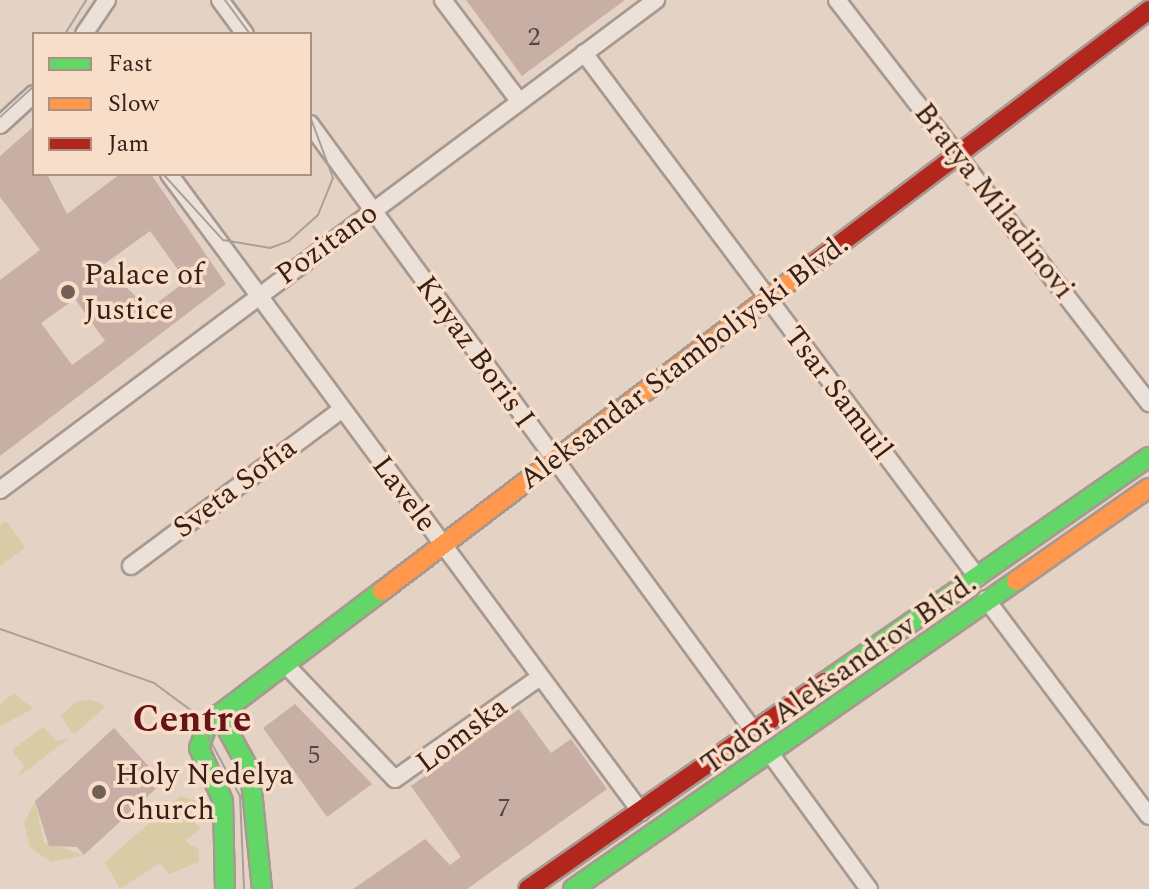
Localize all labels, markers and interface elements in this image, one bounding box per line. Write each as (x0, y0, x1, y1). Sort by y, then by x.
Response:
house number: 2 (528, 22, 540, 54)
legend (32, 32, 312, 176)
text: Fast (108, 46, 153, 82)
text: Slow (108, 86, 159, 122)
street label: Bratya Miladinovi (906, 96, 1082, 306)
text: Jam (108, 126, 149, 162)
street label: Pozitano (269, 195, 385, 293)
street label: Aleksandar Stamboliyski Blvd. (512, 226, 856, 498)
place label: Palace of Justice (84, 257, 203, 328)
street label: Knyaz Boris I (408, 269, 542, 435)
marker: Palace of Justice (59, 283, 77, 301)
street label: Tsar Samuil (776, 319, 900, 467)
street label: Sveta Sofia (166, 430, 304, 546)
street label: Lavele (364, 449, 444, 539)
street label: Todor Aleksandrov Blvd. (694, 565, 984, 783)
street label: Lomska (409, 689, 515, 781)
district label: Centre (132, 698, 252, 744)
house number: 5 (308, 740, 320, 772)
place label: Holy Nedelya Church (115, 757, 294, 828)
marker: Holy Nedelya Church (90, 783, 108, 801)
house number: 7 (498, 793, 510, 825)

